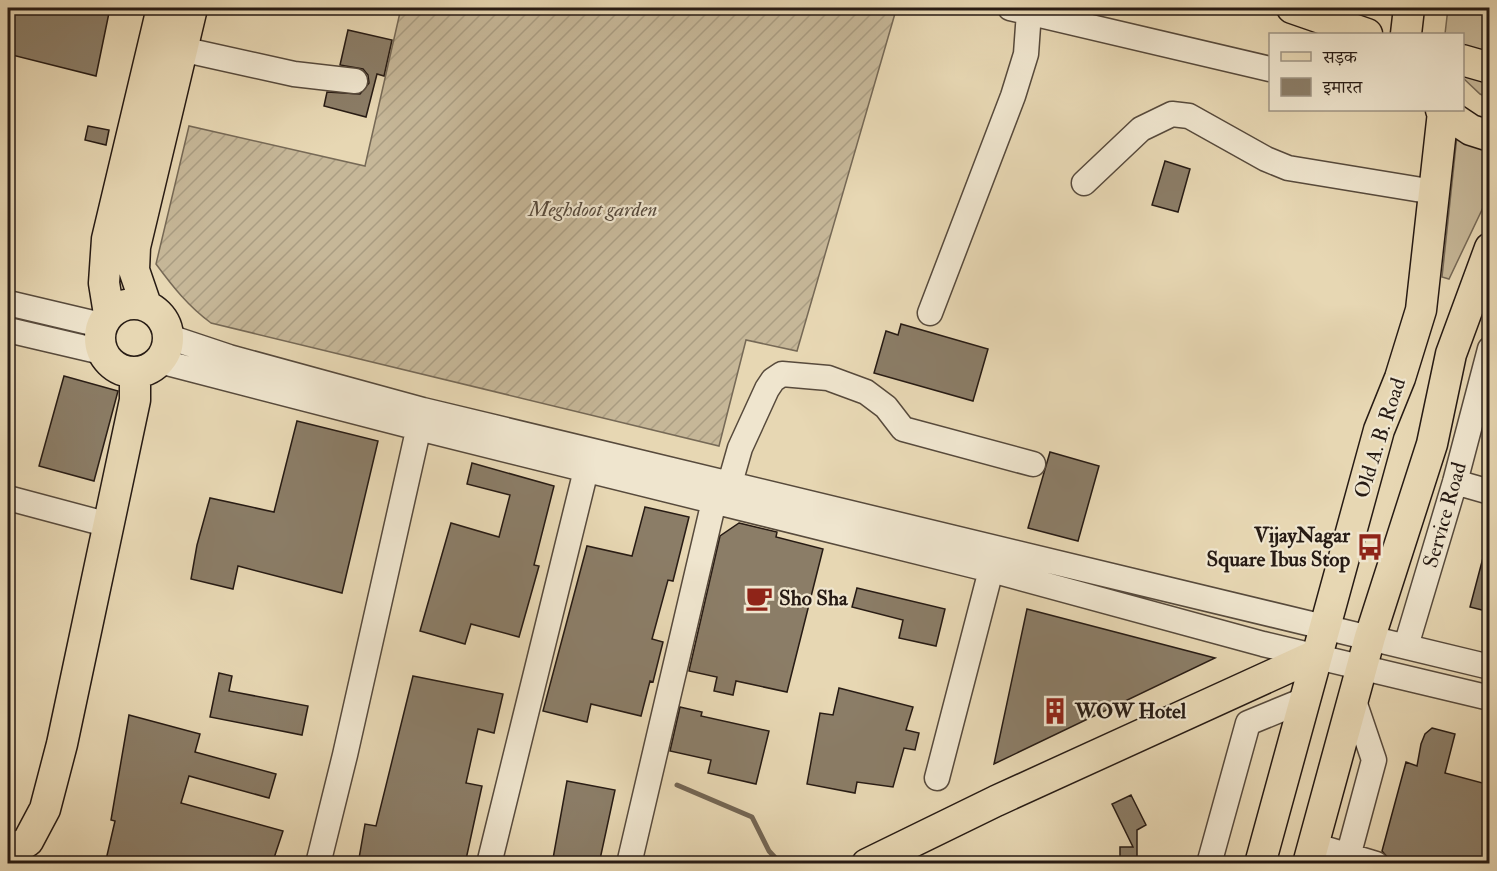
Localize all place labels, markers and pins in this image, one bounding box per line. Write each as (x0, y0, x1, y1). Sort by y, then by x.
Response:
place label: VijayNagar Square Ibus Stop (1207, 522, 1351, 573)
bus stop icon: VijayNagar Square Ibus Stop (1355, 532, 1385, 562)
cafe icon: Sho Sha (744, 583, 774, 613)
place label: Sho Sha (779, 585, 849, 612)
building icon: WOW Hotel (1040, 696, 1070, 726)
place label: WOW Hotel (1074, 698, 1187, 725)

